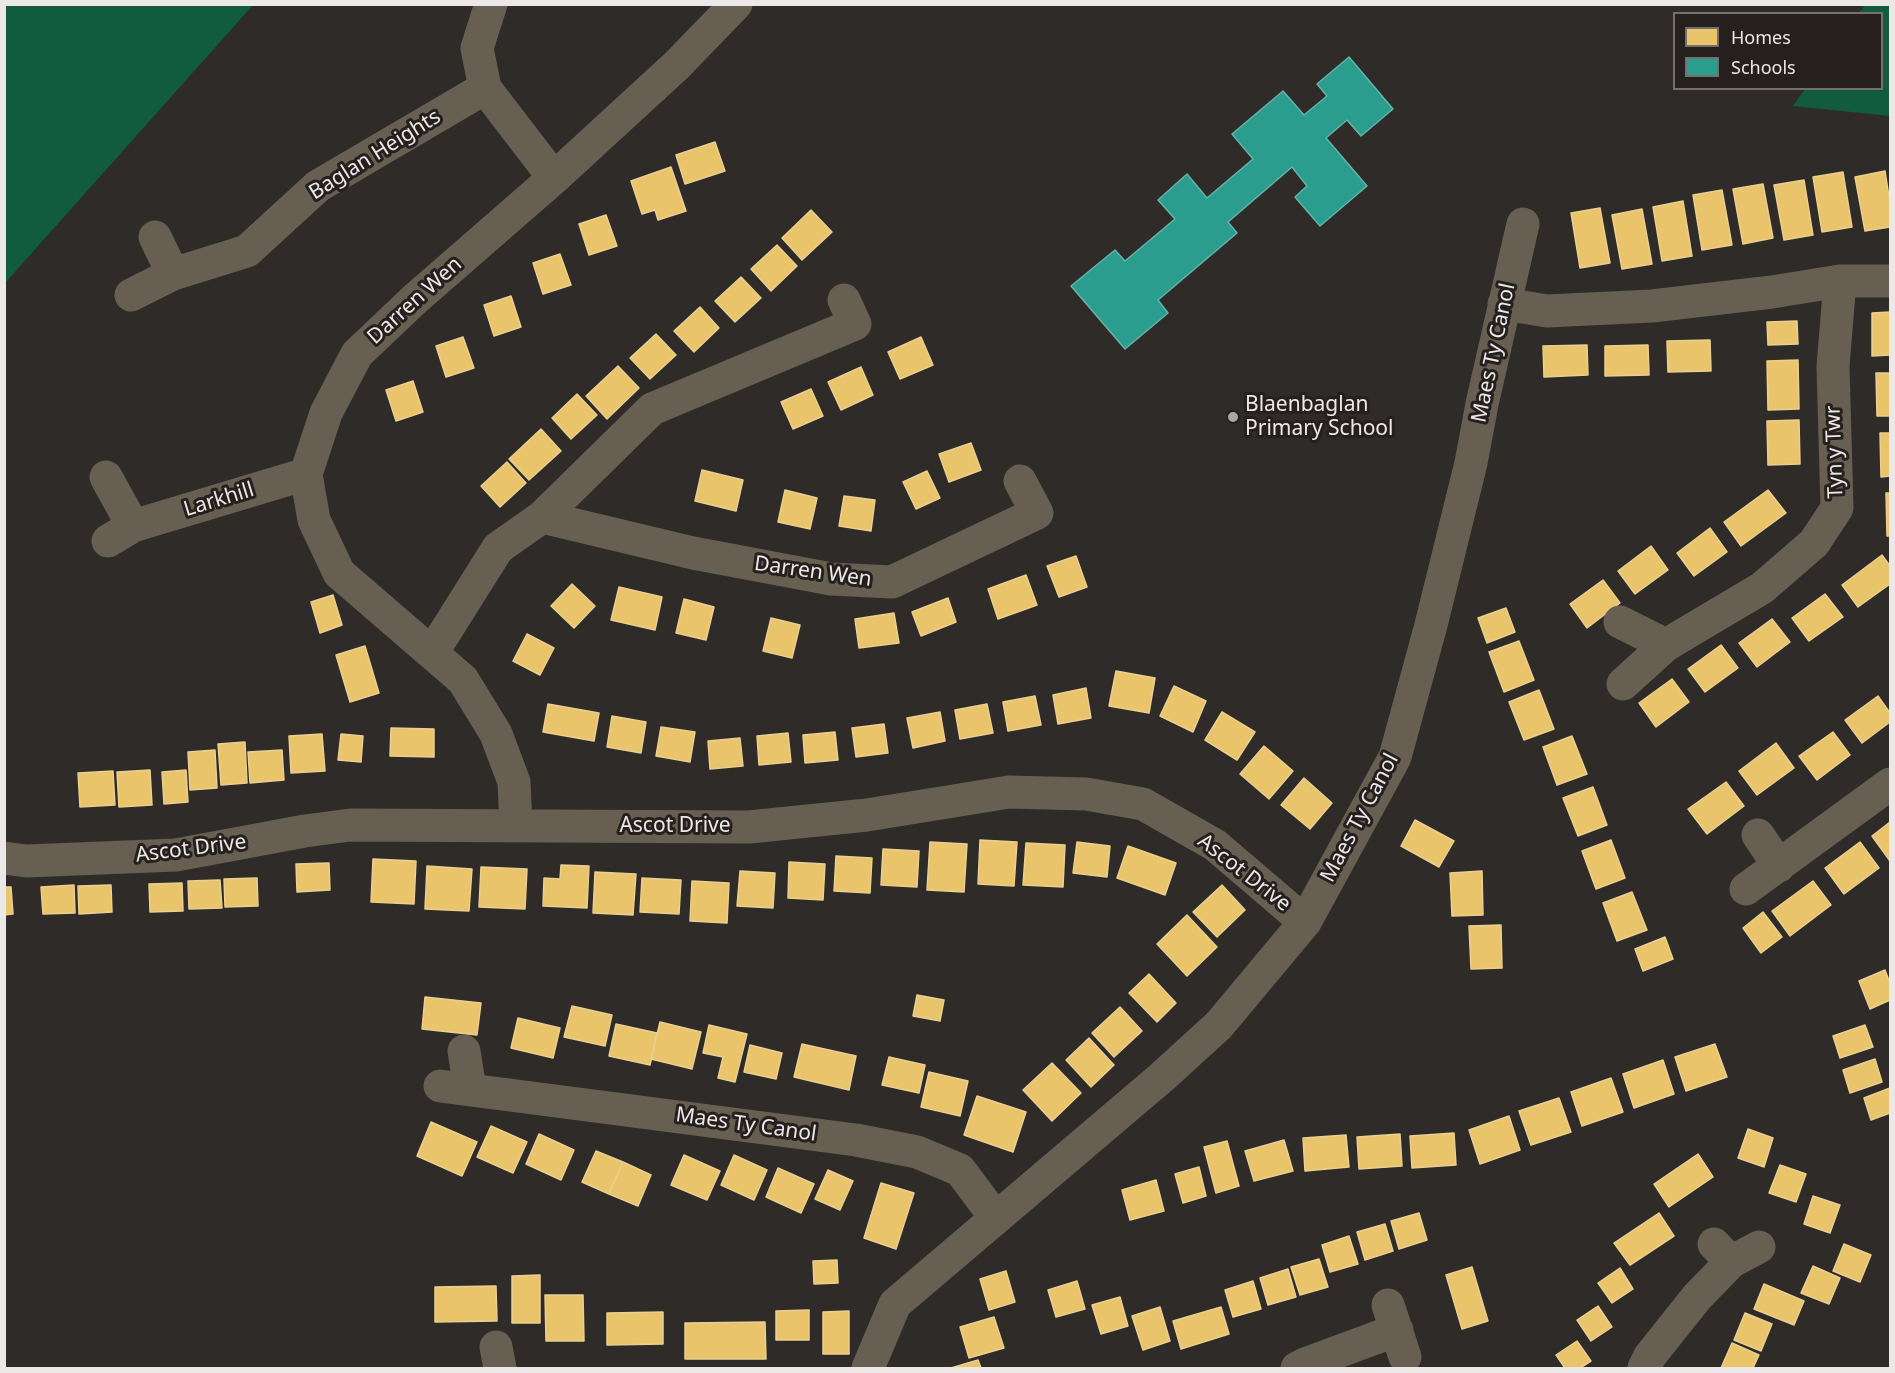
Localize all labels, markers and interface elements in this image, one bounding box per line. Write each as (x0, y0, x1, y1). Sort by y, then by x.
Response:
legend (1673, 12, 1883, 90)
text: Homes (1731, 25, 1791, 49)
text: Schools (1731, 55, 1796, 79)
street label: Baglan Heights (305, 104, 445, 206)
street label: Darren Wen (363, 252, 467, 350)
street label: Maes Ty Canol (1467, 281, 1521, 425)
place label: Blaenbaglan Primary School (1245, 392, 1393, 442)
street label: Tyn y Twr (1821, 405, 1849, 499)
marker: Blaenbaglan Primary School (1226, 410, 1240, 424)
street label: Larkhill (181, 477, 257, 523)
street label: Darren Wen (753, 551, 873, 593)
street label: Maes Ty Canol (1316, 749, 1404, 887)
street label: Ascot Drive (619, 813, 731, 839)
street label: Ascot Drive (1192, 829, 1296, 917)
street label: Ascot Drive (134, 830, 248, 868)
street label: Maes Ty Canol (674, 1103, 818, 1147)

